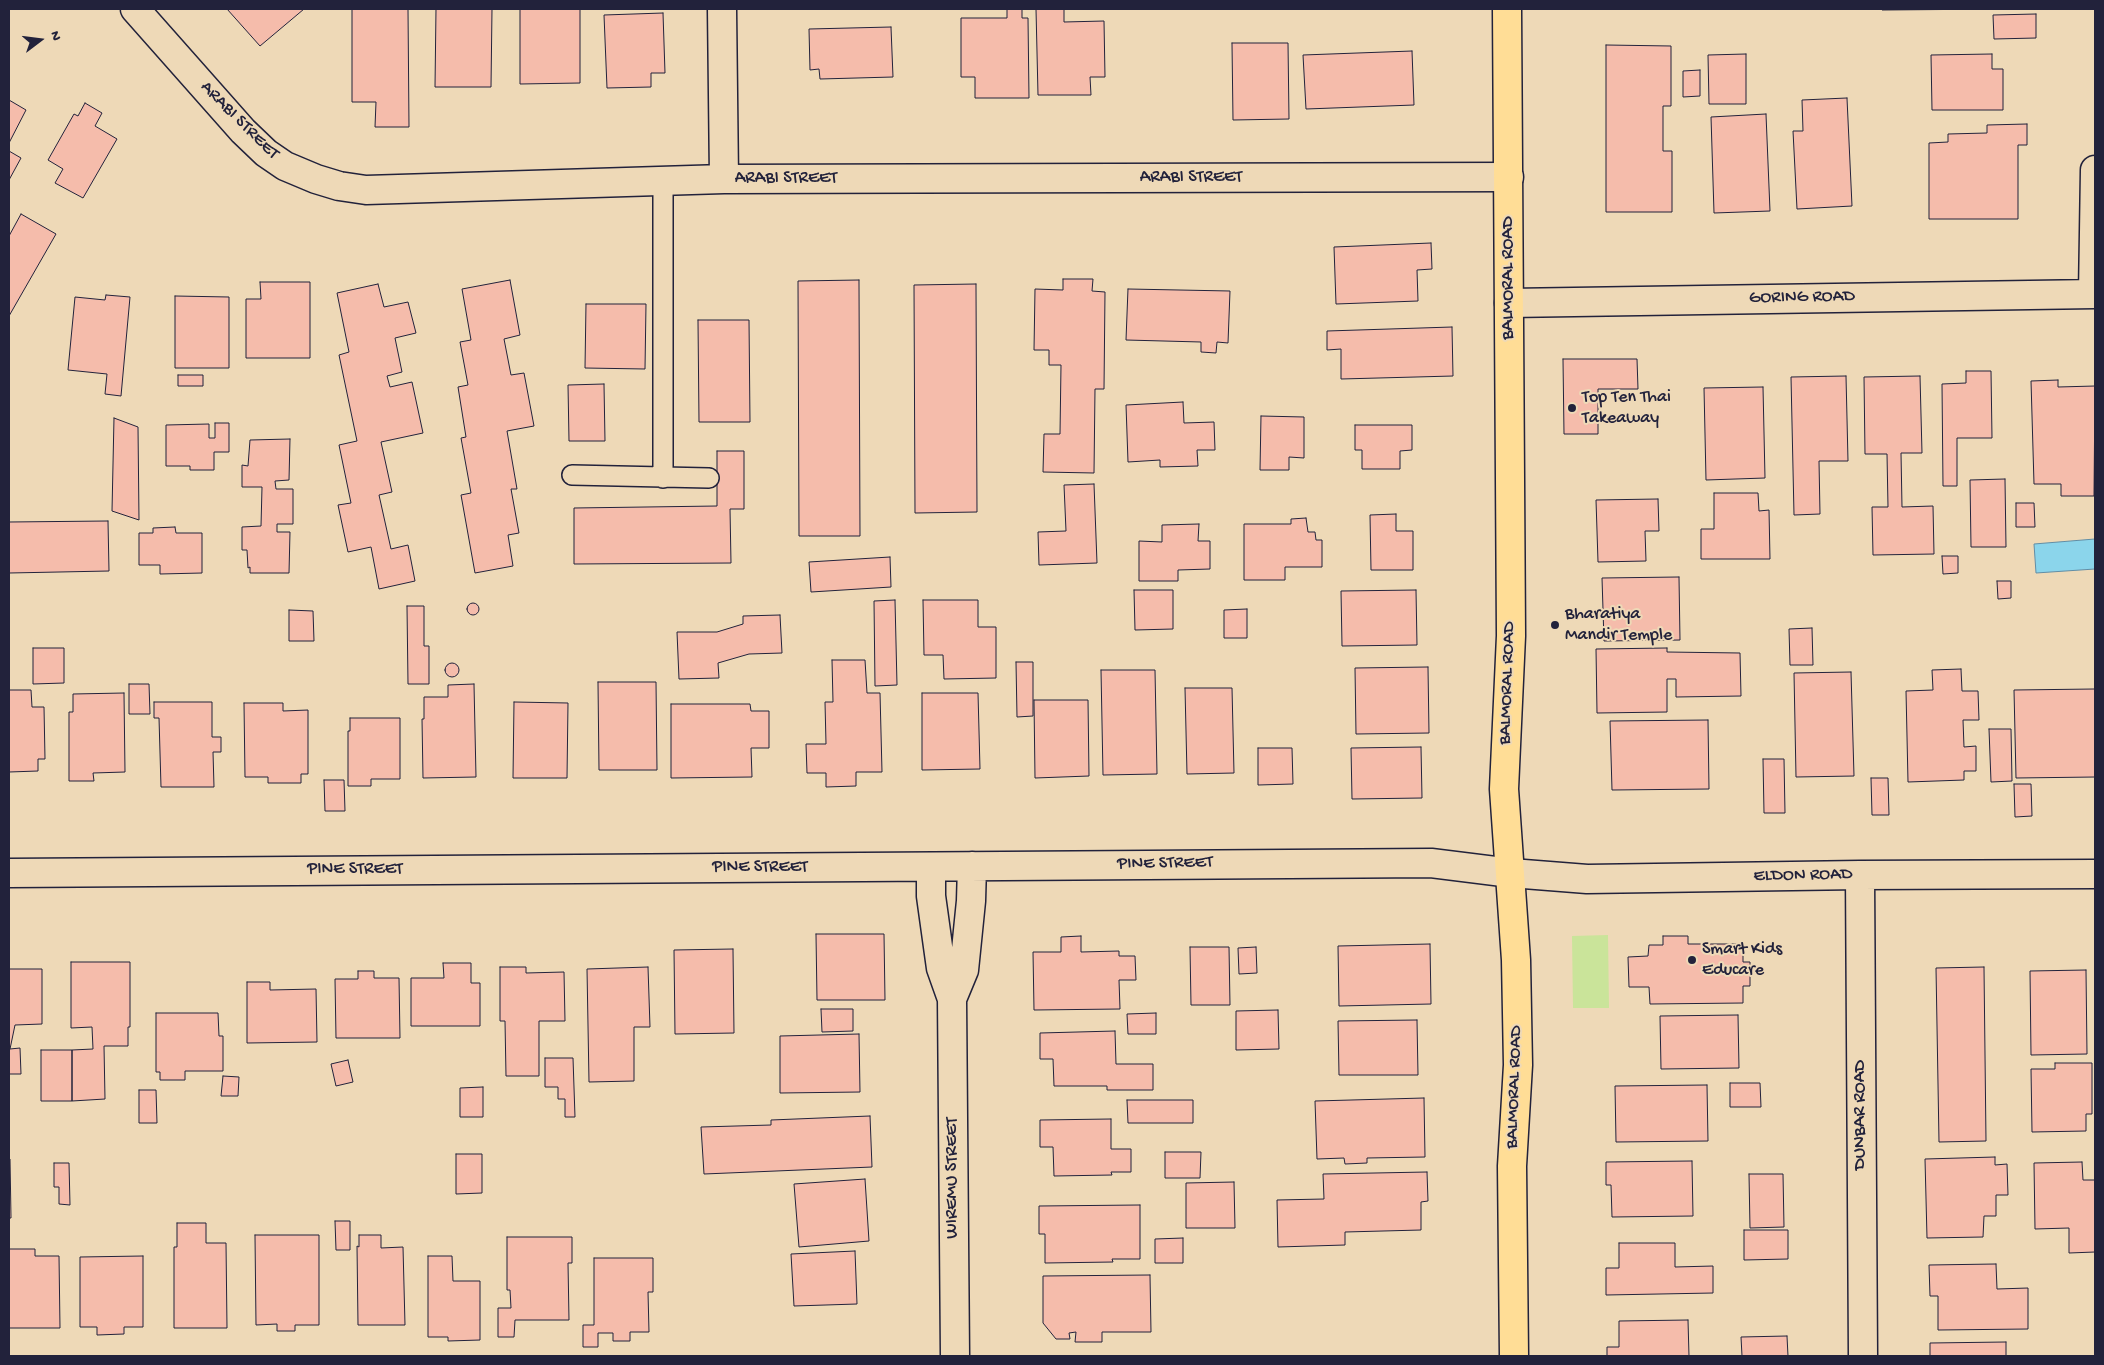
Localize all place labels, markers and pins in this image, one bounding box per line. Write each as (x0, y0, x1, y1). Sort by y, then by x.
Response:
place label: Top Ten Thai Takeaway (1582, 387, 1671, 429)
marker: Top Ten Thai Takeaway (1566, 402, 1578, 414)
place label: Bharatiya Mandir Temple (1565, 604, 1672, 646)
marker: Bharatiya Mandir Temple (1549, 619, 1561, 631)
place label: Smart Kids Educare (1702, 939, 1782, 982)
marker: Smart Kids Educare (1686, 954, 1698, 966)

